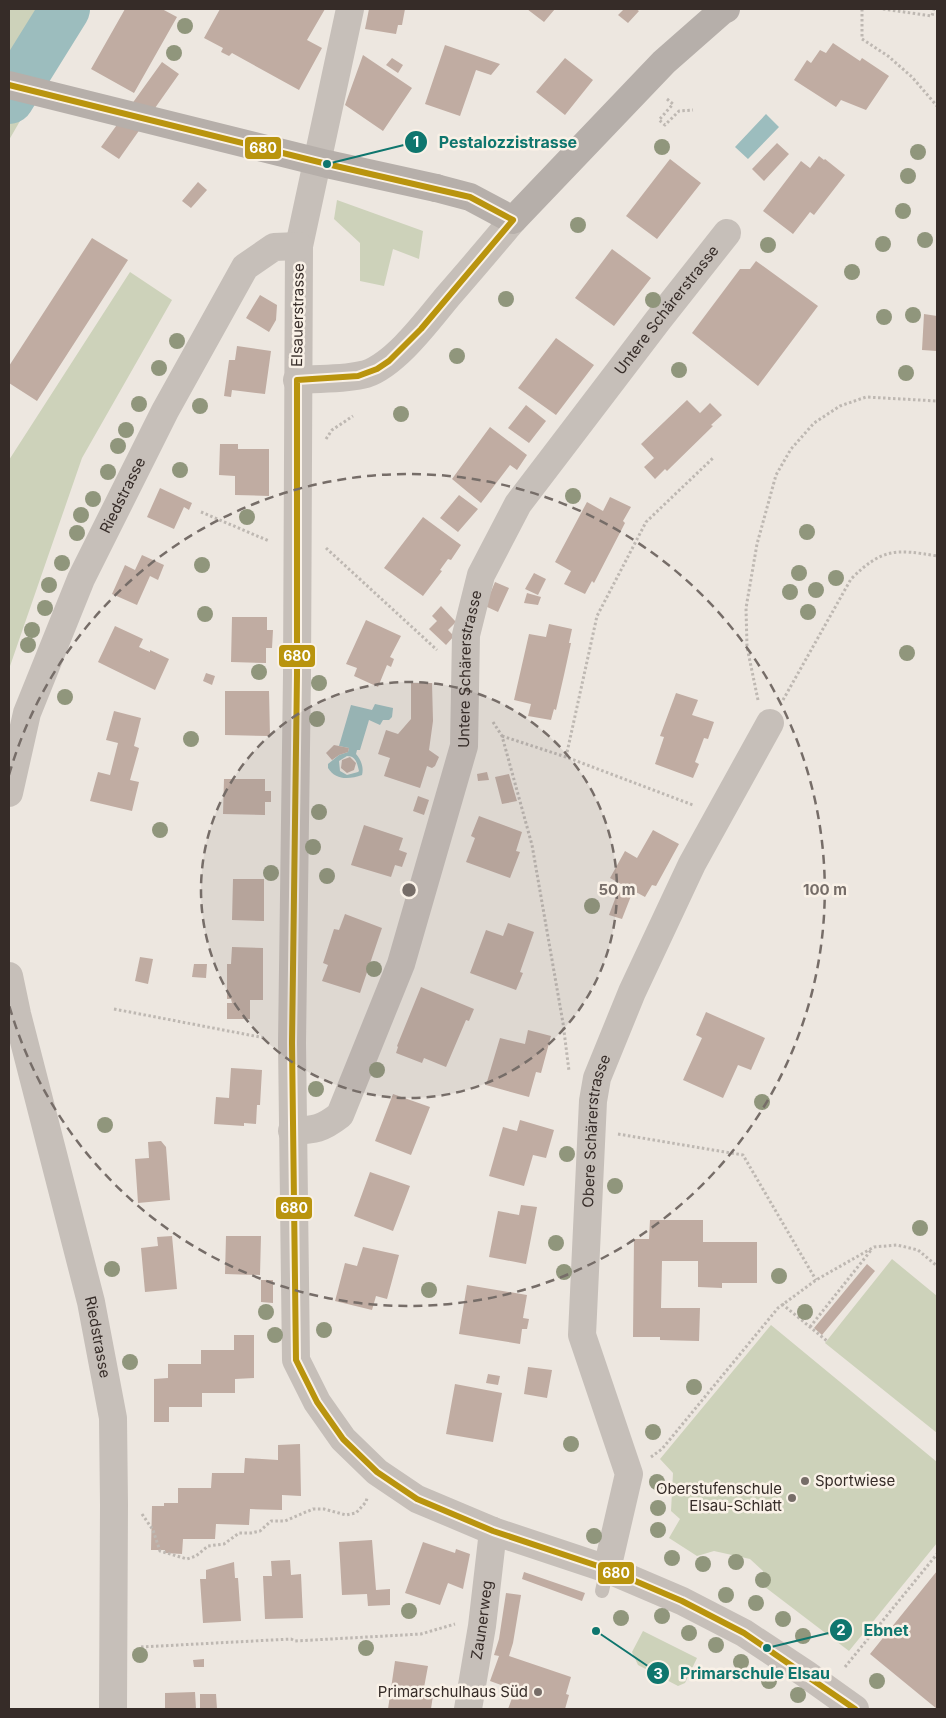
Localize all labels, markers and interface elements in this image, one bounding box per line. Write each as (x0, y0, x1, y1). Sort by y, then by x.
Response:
callout: Pestalozzistrasse (404, 127, 587, 158)
text: 1 (413, 132, 419, 151)
text: Pestalozzistrasse (439, 132, 577, 152)
line badge: 680 (244, 136, 282, 160)
text: 680 (249, 139, 277, 156)
street label: Untere Schärerstrasse (610, 241, 723, 378)
street label: Elsauerstrasse (287, 263, 308, 367)
street label: Riedstrasse (95, 454, 149, 536)
street label: Untere Schärerstrasse (454, 588, 486, 748)
line badge: 680 (278, 644, 316, 668)
text: 680 (283, 647, 311, 664)
text: 50 m (599, 880, 635, 899)
text: 100 m (803, 880, 847, 899)
centre of rings (400, 881, 418, 899)
street label: Obere Schärerstrasse (578, 1052, 615, 1208)
line badge: 680 (275, 1196, 313, 1220)
text: 680 (280, 1199, 308, 1216)
street label: Riedstrasse (81, 1294, 115, 1380)
place label: Sportwiese (815, 1471, 895, 1490)
marker: Sportwiese (799, 1475, 811, 1487)
place label: Oberstufenschule Elsau-Schlatt (656, 1479, 782, 1515)
marker: Oberstufenschule Elsau-Schlatt (786, 1492, 798, 1504)
line badge: 680 (597, 1561, 635, 1585)
text: 680 (602, 1564, 630, 1581)
street label: Zaunerweg (466, 1579, 496, 1661)
callout: Ebnet (828, 1614, 919, 1645)
text: 2 (836, 1620, 846, 1639)
text: Ebnet (863, 1620, 909, 1640)
callout: Primarschule Elsau (645, 1658, 840, 1689)
text: Primarschule Elsau (680, 1663, 830, 1683)
text: 3 (653, 1664, 663, 1683)
place label: Primarschulhaus Süd (378, 1682, 528, 1701)
marker: Primarschulhaus Süd (532, 1686, 544, 1698)

